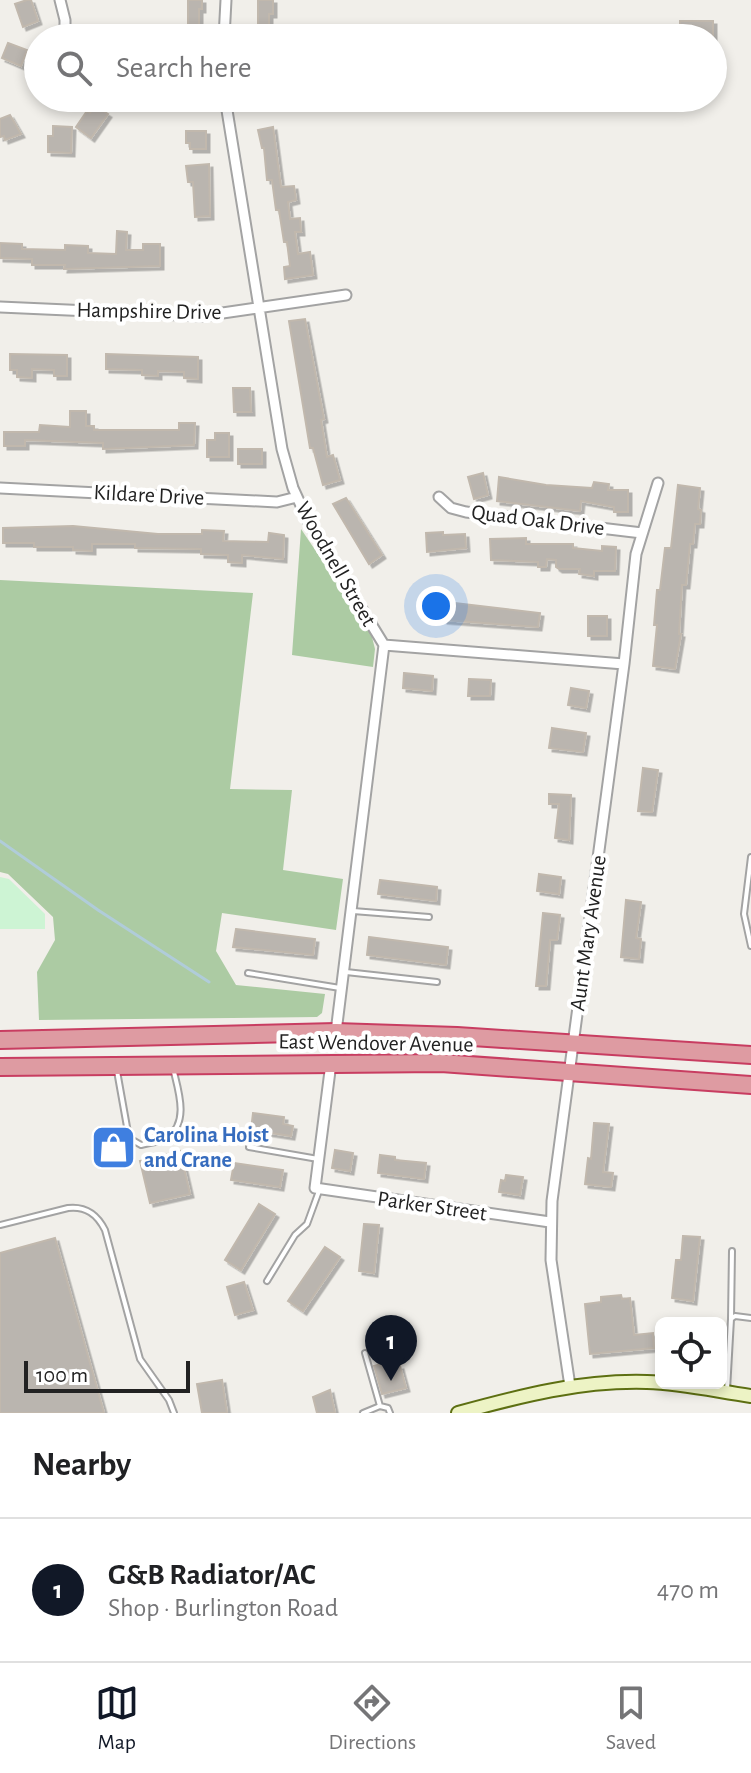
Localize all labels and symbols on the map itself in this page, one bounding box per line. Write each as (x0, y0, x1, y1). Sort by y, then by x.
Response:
street label: Hampshire Drive (76, 299, 222, 323)
street label: Kildare Drive (93, 481, 205, 509)
street label: Woodnell Street (292, 498, 380, 630)
street label: Quad Oak Drive (470, 501, 606, 539)
your location (416, 586, 456, 626)
street label: Aunt Mary Avenue (566, 854, 610, 1012)
street label: East Wendover Avenue (278, 1030, 474, 1056)
shop icon: Carolina Hoist and Crane (89, 1124, 137, 1172)
place label: Carolina Hoist and Crane (144, 1124, 269, 1171)
street label: Parker Street (376, 1187, 488, 1225)
pin: 1 (365, 1315, 417, 1381)
scale bar (24, 1357, 190, 1393)

